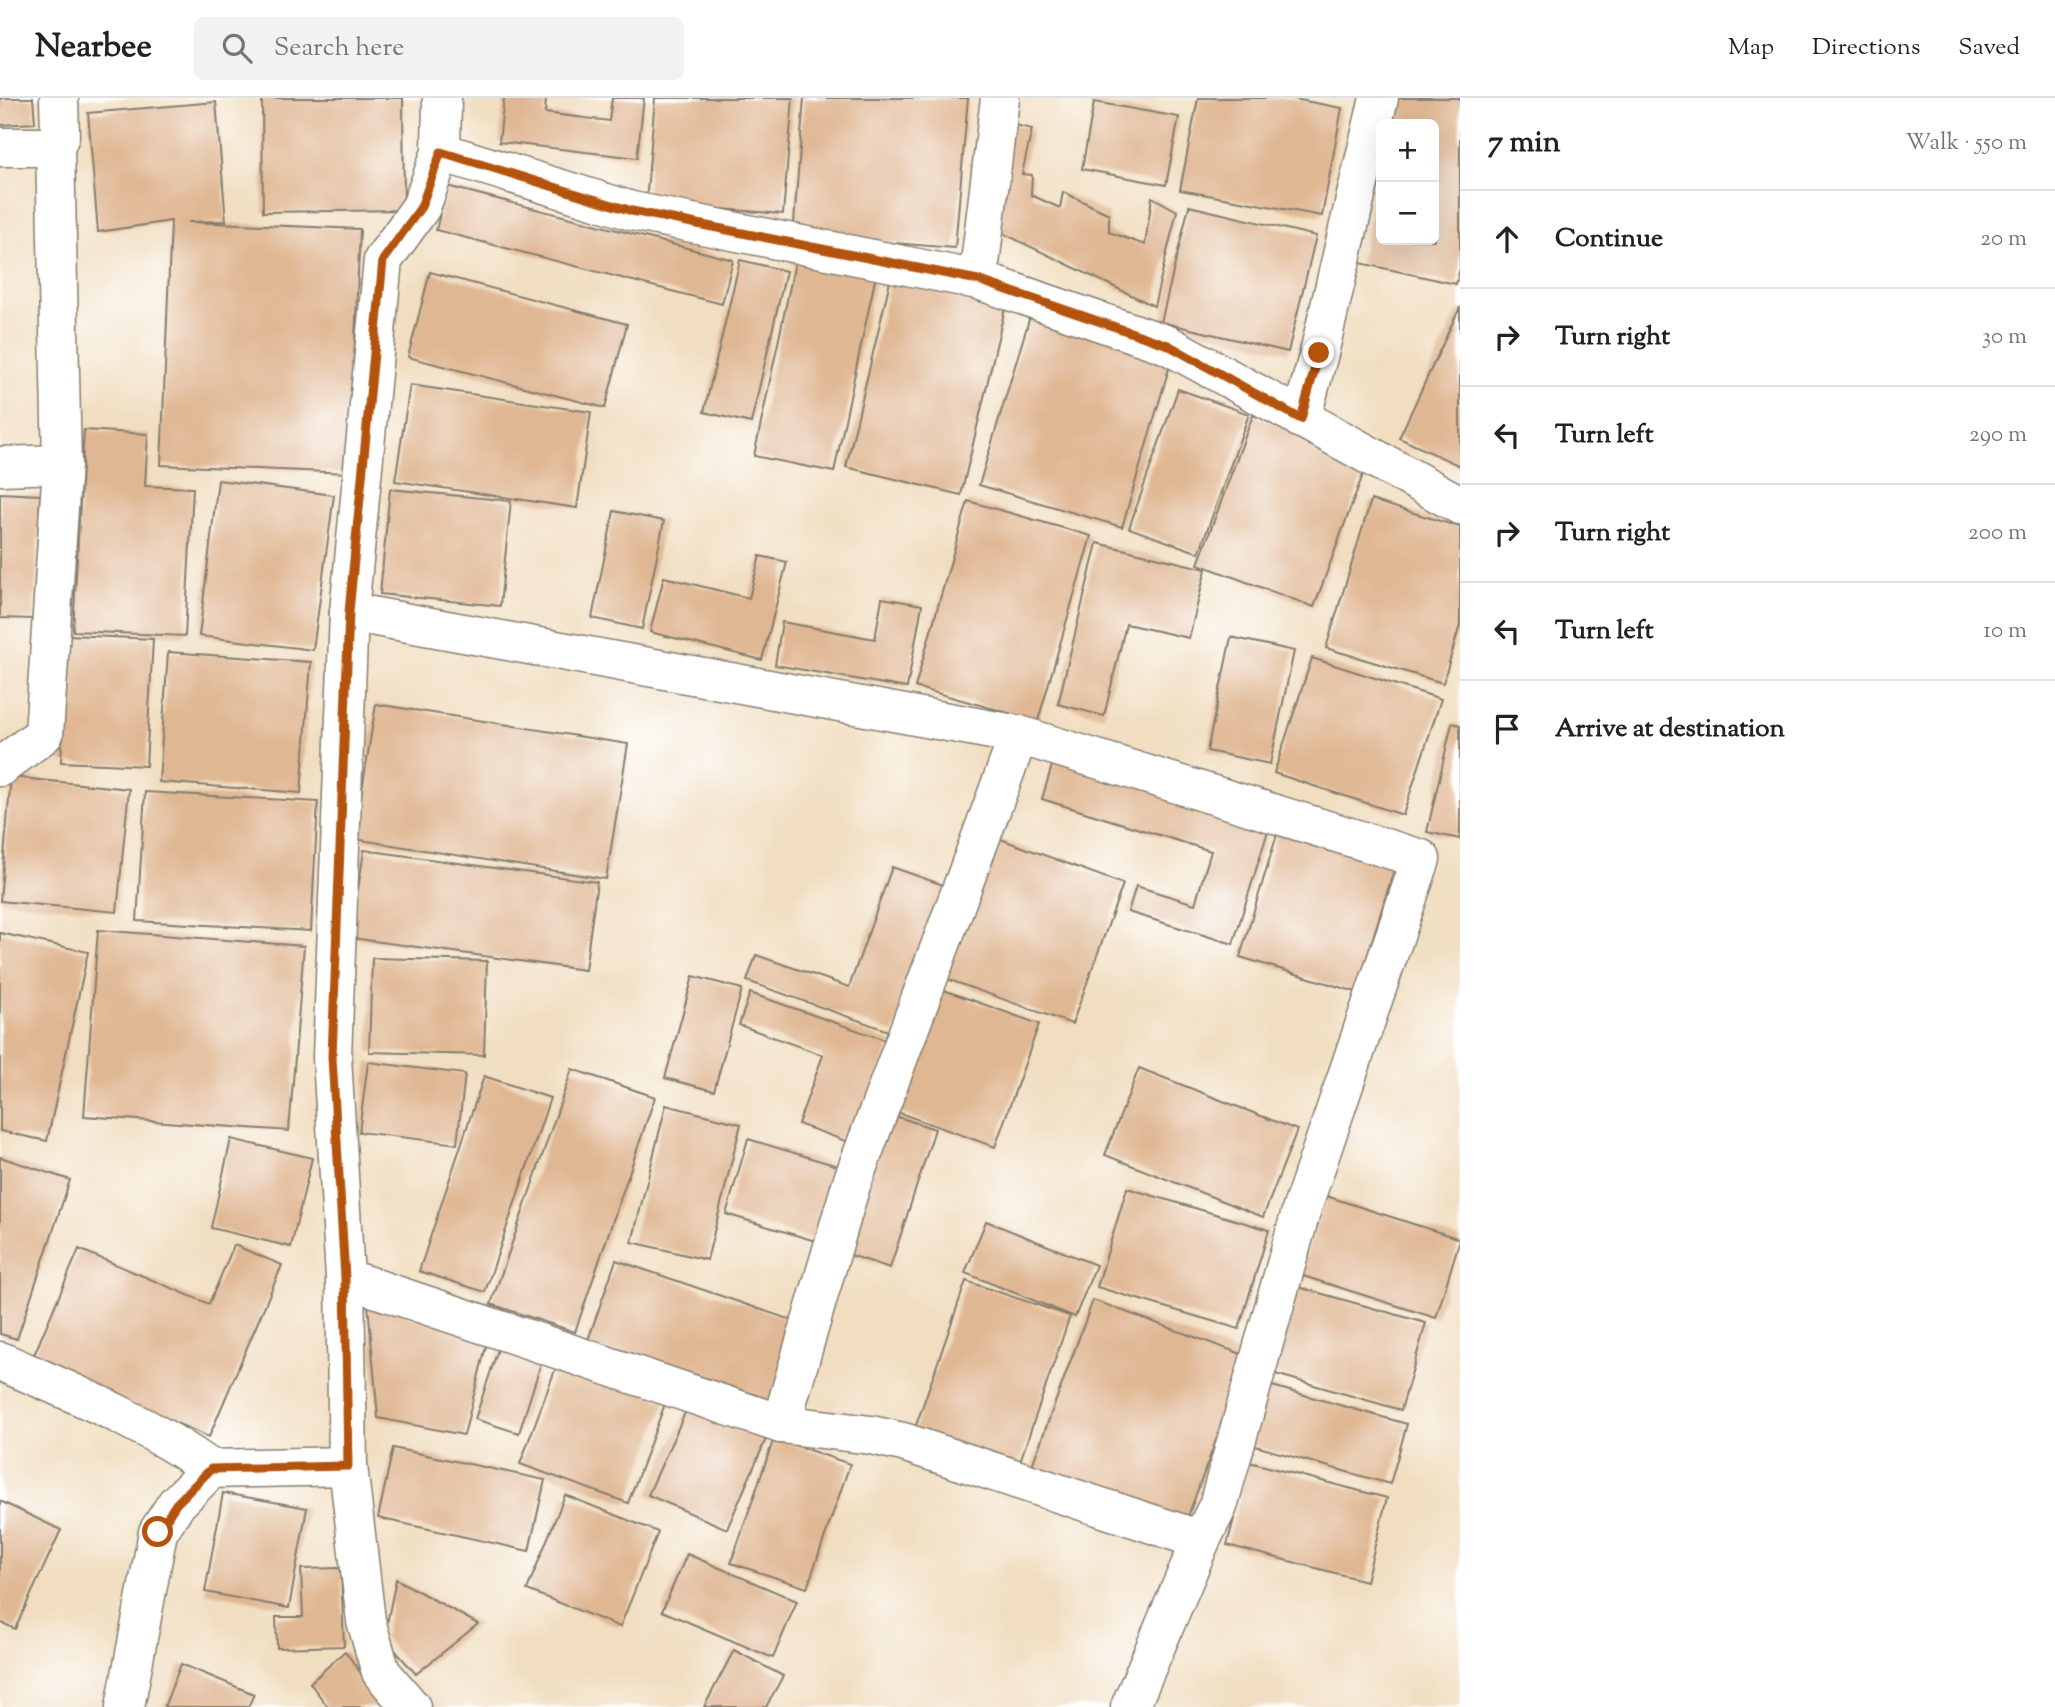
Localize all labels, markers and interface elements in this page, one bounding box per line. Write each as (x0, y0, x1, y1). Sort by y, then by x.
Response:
search box (194, 17, 684, 80)
text: Nearbee (35, 24, 152, 72)
icon: search (218, 29, 256, 67)
text: Search here (274, 30, 404, 67)
text: Map (1728, 31, 1774, 65)
text: Directions (1812, 31, 1920, 65)
text: Saved (1958, 31, 2020, 65)
map controls (1376, 119, 1439, 245)
button: + (1376, 119, 1439, 182)
text: 7 min (1488, 122, 1560, 165)
text: Walk · 550 m (1905, 127, 2027, 160)
button: − (1376, 182, 1439, 245)
icon: ahead (1488, 220, 1526, 258)
text: Continue (1555, 221, 1663, 258)
text: 20 m (1980, 223, 2027, 256)
icon: right (1488, 318, 1526, 356)
text: Turn right (1555, 319, 1670, 356)
text: 30 m (1982, 321, 2027, 354)
route end (1303, 337, 1334, 368)
icon: left (1488, 416, 1526, 454)
text: Turn left (1555, 417, 1654, 454)
text: 290 m (1969, 419, 2027, 452)
icon: right (1488, 514, 1526, 552)
text: Turn right (1555, 515, 1670, 552)
text: 200 m (1968, 517, 2027, 550)
icon: left (1488, 612, 1526, 650)
text: Turn left (1555, 613, 1654, 650)
text: 10 m (1983, 615, 2027, 648)
icon: arrive (1488, 710, 1526, 748)
text: Arrive at destination (1555, 711, 1785, 748)
route start (142, 1516, 173, 1547)

